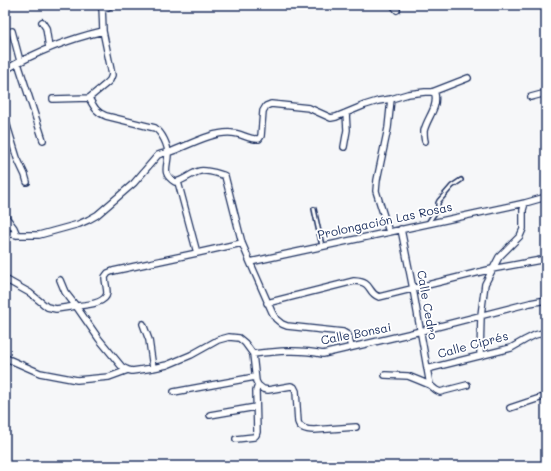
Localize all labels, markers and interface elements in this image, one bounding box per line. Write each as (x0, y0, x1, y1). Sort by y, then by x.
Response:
street label: Prolongación Las Rosas (316, 198, 454, 242)
street label: Calle Cedro (414, 269, 442, 341)
street label: Calle Bonsai (319, 318, 392, 348)
street label: Calle Ciprés (436, 327, 510, 361)

